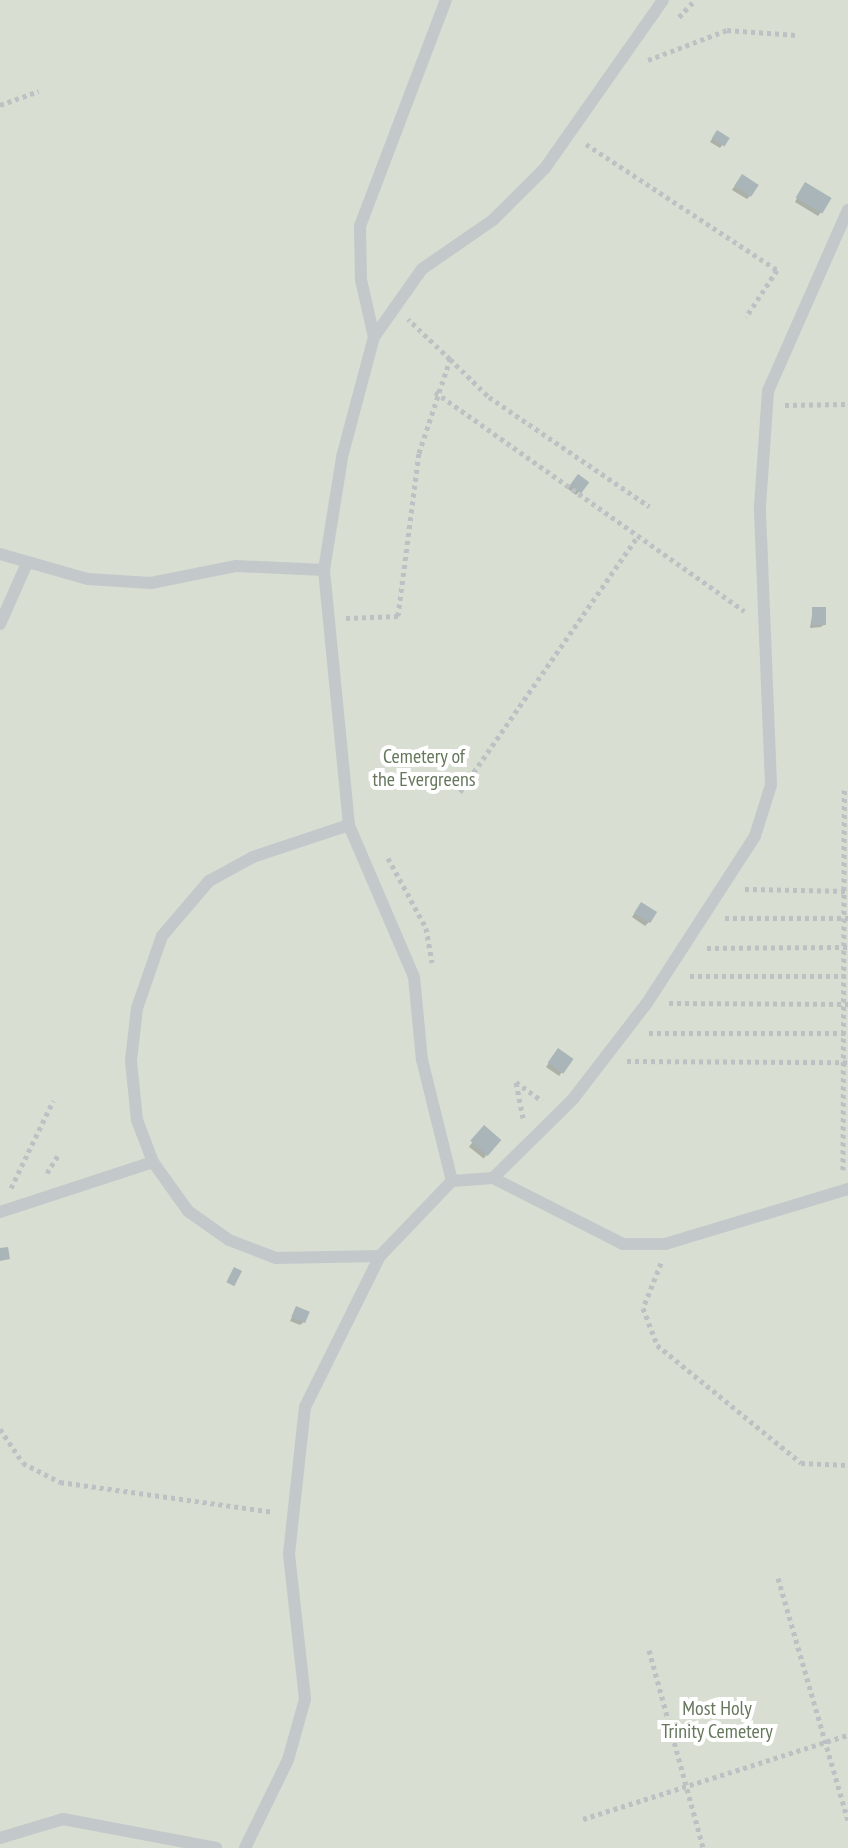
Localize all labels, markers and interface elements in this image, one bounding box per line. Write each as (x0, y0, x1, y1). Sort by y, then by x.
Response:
park label: Cemetery of the Evergreens (373, 745, 475, 792)
park label: Most Holy Trinity Cemetery (661, 1696, 773, 1743)

